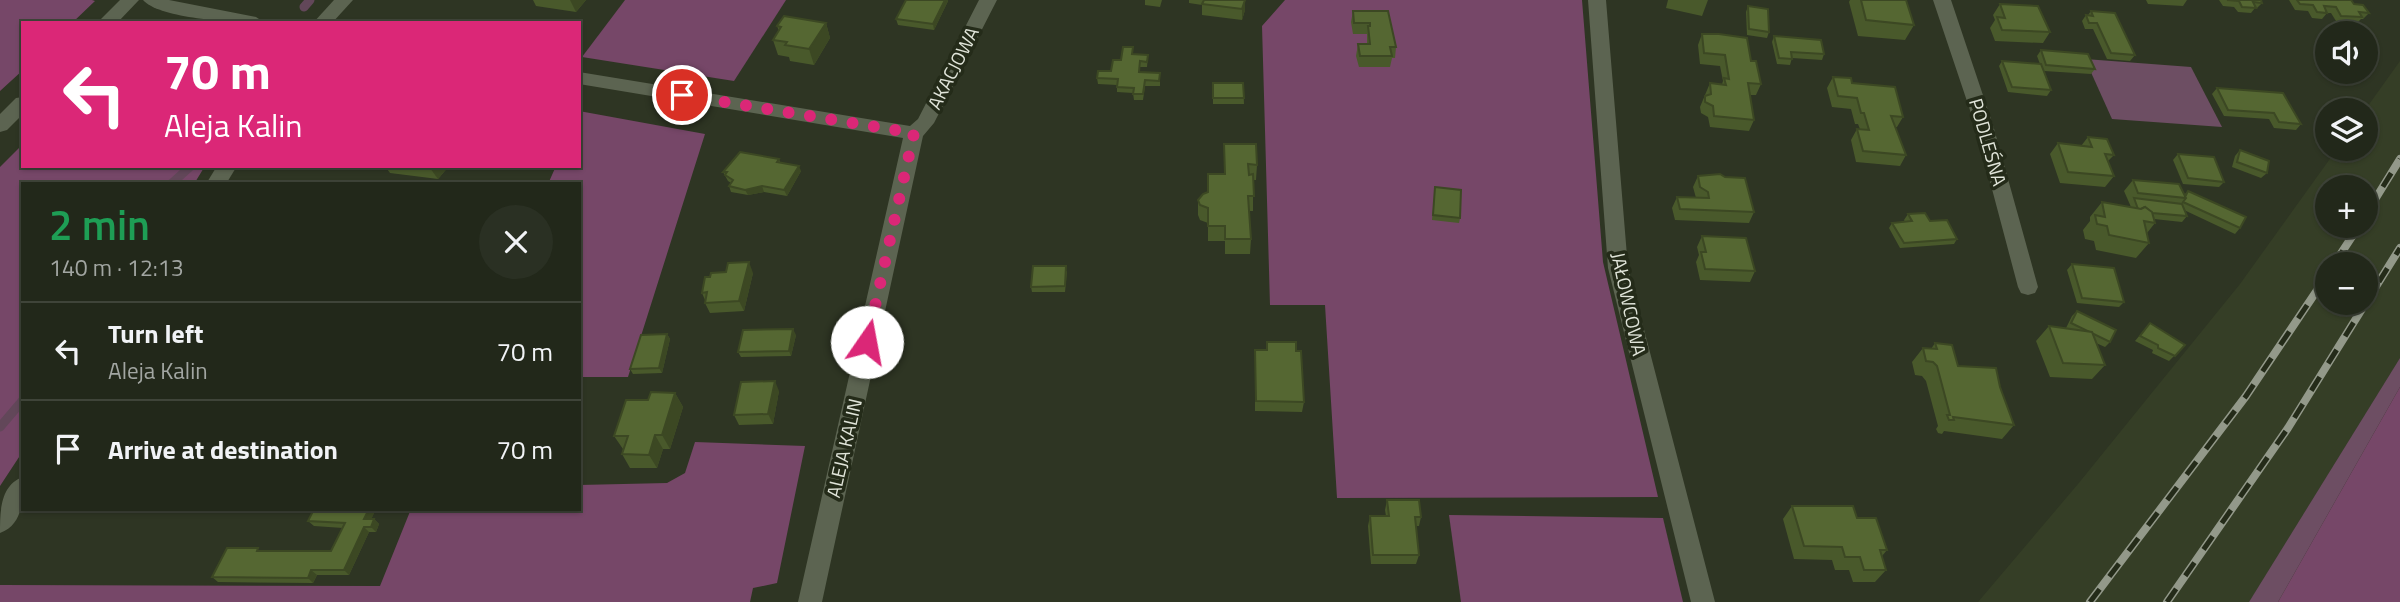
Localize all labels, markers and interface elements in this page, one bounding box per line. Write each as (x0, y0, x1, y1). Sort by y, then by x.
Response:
street label: AKACJOWA (919, 21, 986, 114)
map controls (2315, 21, 2378, 315)
button: sound (2315, 21, 2378, 84)
text: 70 m (164, 33, 271, 108)
icon: left (49, 49, 140, 140)
pin (652, 65, 712, 125)
icon: arrive (663, 76, 701, 114)
street label: PODLEŚNA (1962, 95, 2015, 189)
button: layers (2315, 98, 2378, 161)
text: Aleja Kalin (164, 101, 303, 149)
button: + (2315, 175, 2378, 238)
text: 2 min (49, 192, 150, 256)
button: close (479, 205, 553, 279)
street label: JAŁOWCOWA (1604, 249, 1655, 358)
text: 140 m · 12:13 (49, 250, 184, 285)
button: − (2315, 252, 2378, 315)
position arrow (830, 305, 904, 379)
text: Turn left (108, 314, 203, 353)
icon: left (49, 332, 87, 370)
text: 70 m (496, 332, 553, 371)
text: Aleja Kalin (108, 353, 208, 388)
street label: ALEJA KALIN (818, 396, 869, 500)
icon: arrive (49, 430, 87, 468)
text: Arrive at destination (108, 430, 338, 469)
text: 70 m (496, 430, 553, 469)

